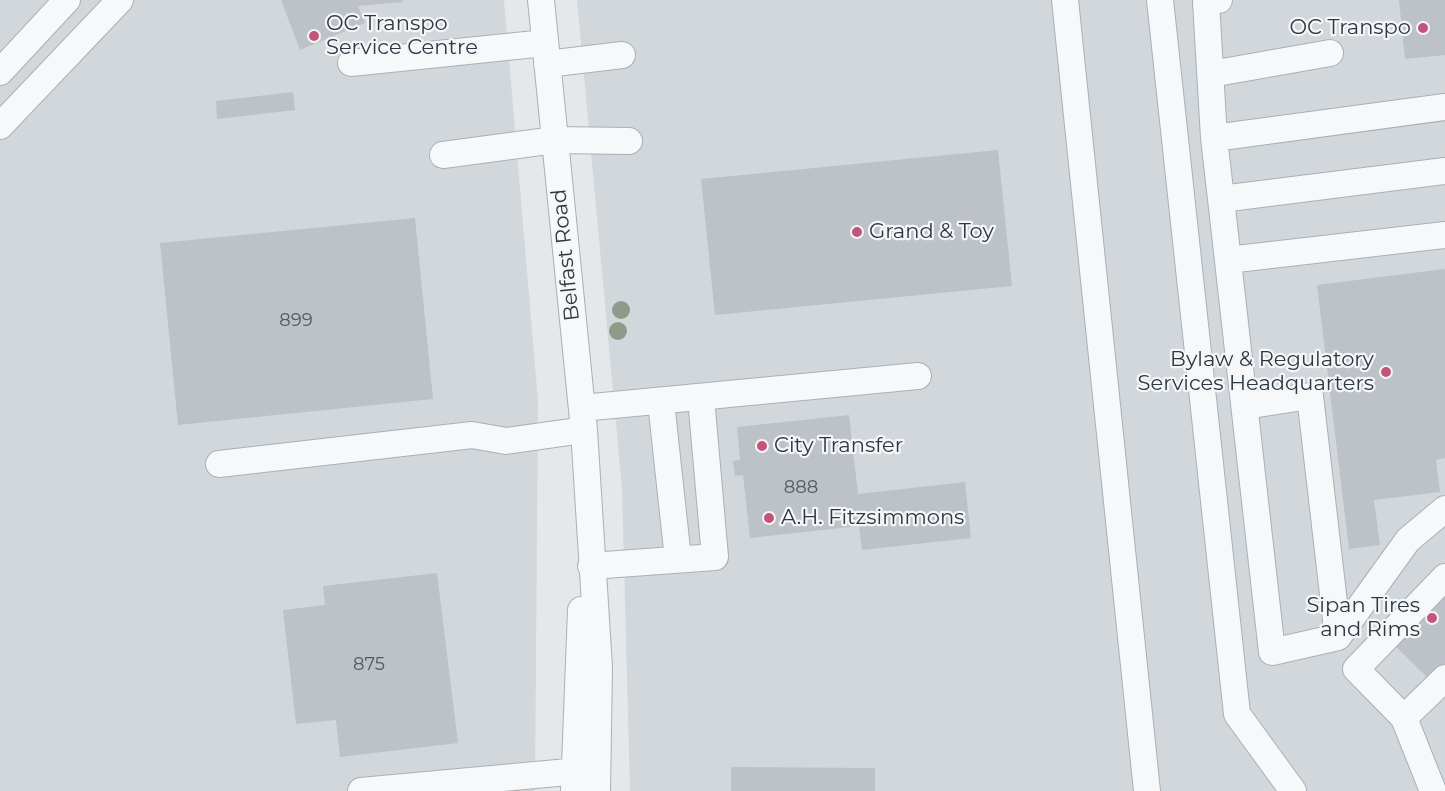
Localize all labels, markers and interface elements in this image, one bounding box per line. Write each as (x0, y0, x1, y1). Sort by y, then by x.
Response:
place label: OC Transpo Service Centre (326, 11, 478, 61)
place label: OC Transpo (1289, 15, 1411, 41)
marker: OC Transpo (1416, 21, 1430, 35)
marker: OC Transpo Service Centre (307, 29, 321, 43)
street label: Belfast Road (547, 188, 585, 322)
place label: Grand & Toy (869, 219, 994, 245)
marker: Grand & Toy (850, 225, 864, 239)
house number: 899 (279, 310, 313, 332)
place label: Bylaw & Regulatory Services Headquarters (1138, 347, 1374, 397)
marker: Bylaw & Regulatory Services Headquarters (1379, 365, 1393, 379)
place label: City Transfer (774, 433, 903, 459)
marker: City Transfer (755, 439, 769, 453)
house number: 888 (784, 477, 818, 499)
place label: A.H. Fitzsimmons (781, 505, 964, 531)
marker: A.H. Fitzsimmons (762, 511, 776, 525)
place label: Sipan Tires and Rims (1306, 593, 1420, 643)
marker: Sipan Tires and Rims (1425, 611, 1439, 625)
house number: 875 (353, 654, 385, 676)

